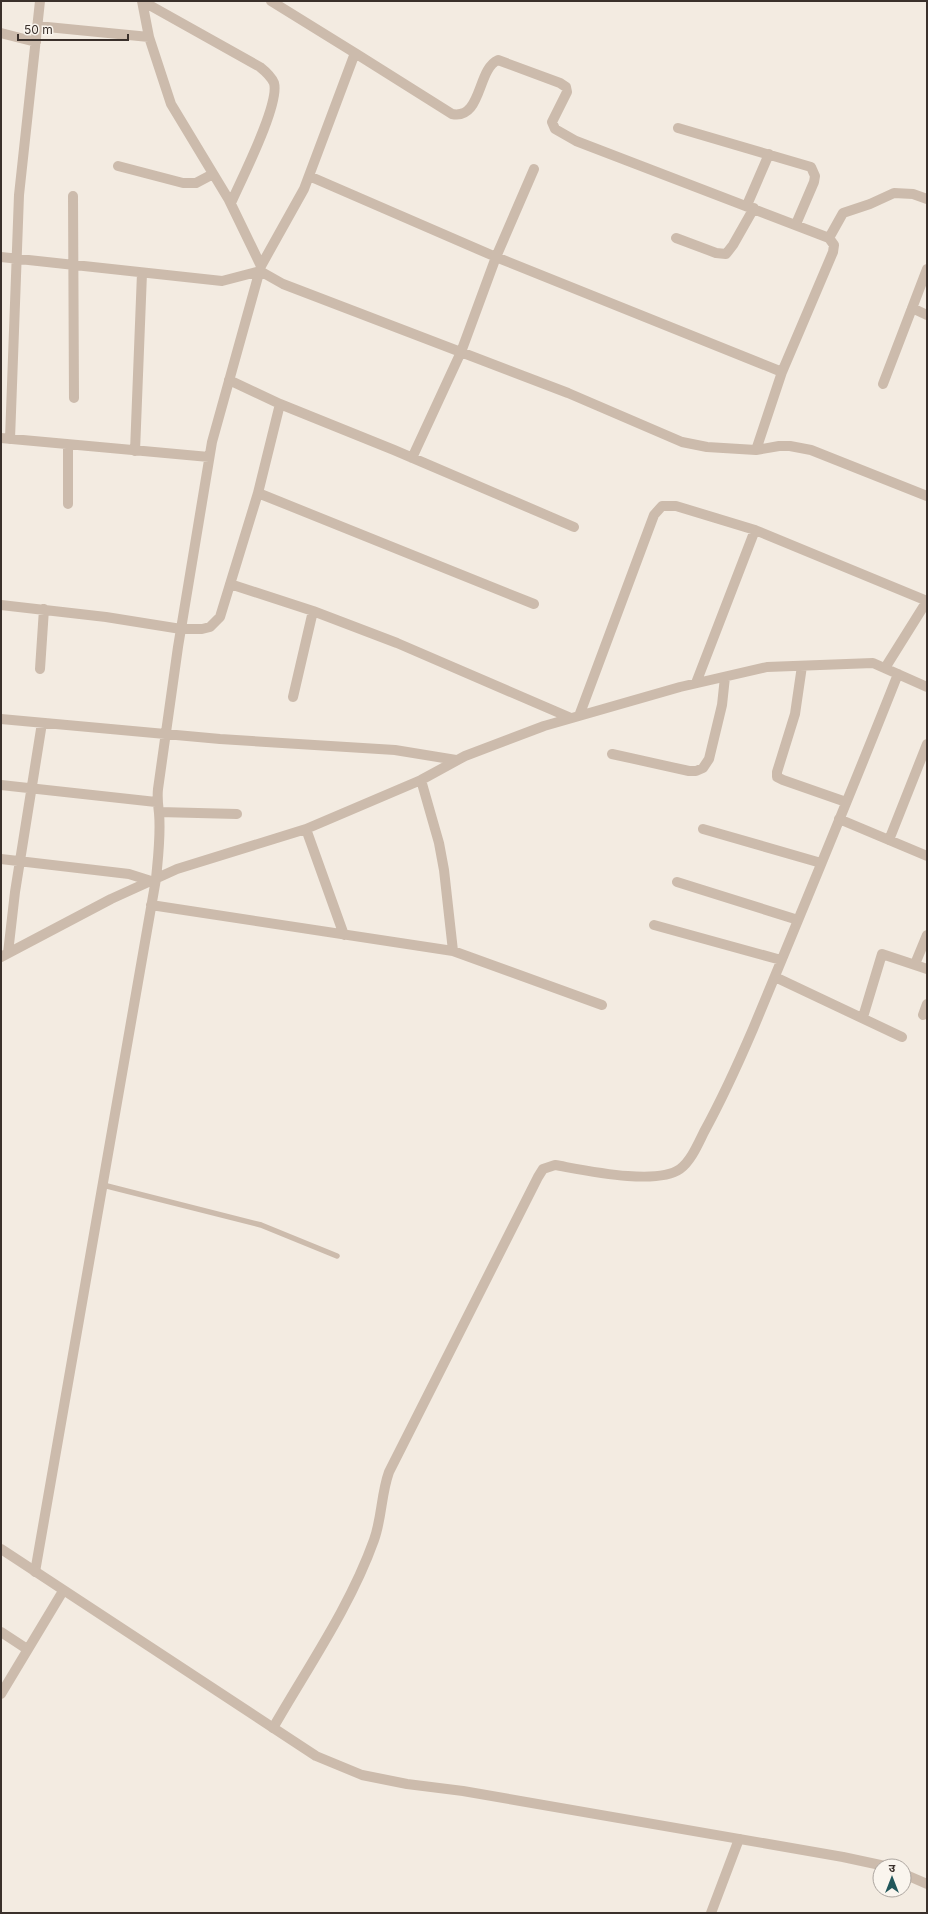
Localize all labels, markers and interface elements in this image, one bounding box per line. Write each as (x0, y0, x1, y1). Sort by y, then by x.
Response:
scale bar (18, 16, 128, 42)
text: 50 m (24, 22, 53, 37)
north arrow (872, 1858, 912, 1898)
text: उ (889, 1861, 896, 1875)

